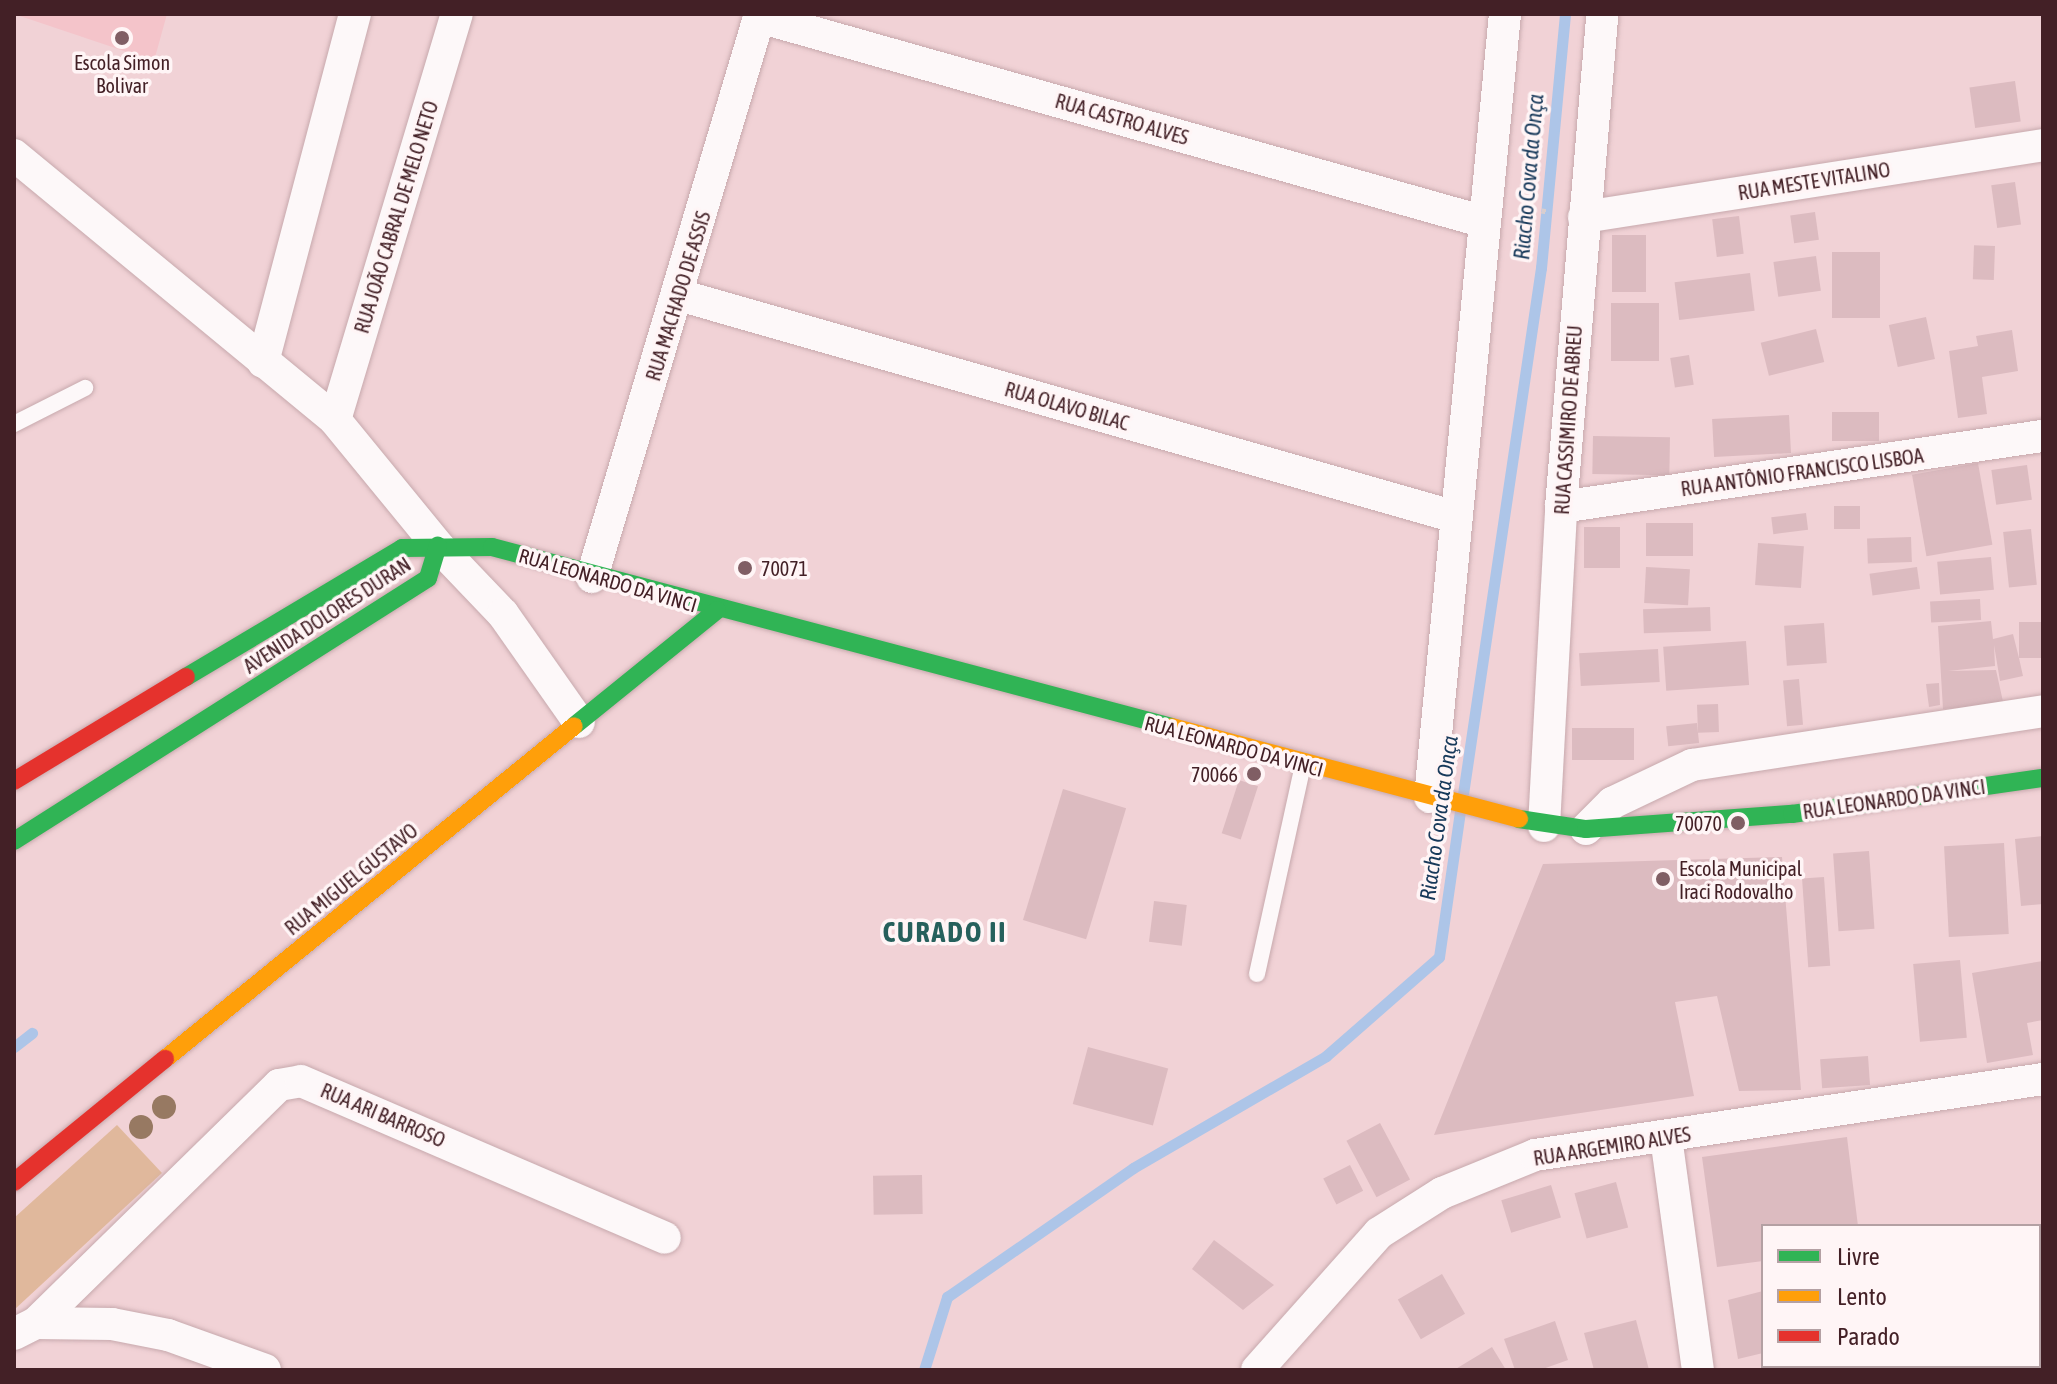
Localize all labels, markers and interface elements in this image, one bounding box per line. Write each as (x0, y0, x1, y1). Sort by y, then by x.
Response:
marker: Escola Simon Bolivar (113, 29, 131, 47)
place label: Escola Simon Bolivar (74, 50, 170, 97)
street label: RUA CASTRO ALVES (1053, 88, 1191, 150)
water label: Riacho Cova da Onça (1509, 93, 1549, 261)
street label: RUA JOÃO CABRAL DE MELO NETO (349, 98, 443, 336)
street label: RUA MESTE VITALINO (1736, 157, 1892, 205)
street label: RUA MACHADO DE ASSIS (641, 208, 715, 384)
street label: RUA CASSIMIRO DE ABREU (1549, 324, 1587, 516)
street label: RUA OLAVO BILAC (1002, 377, 1132, 435)
street label: RUA ANTÔNIO FRANCISCO LISBOA (1679, 443, 1925, 501)
street label: RUA LEONARDO DA VINCI (516, 543, 700, 617)
street label: AVENIDA DOLORES DURAN (239, 552, 415, 678)
place label: 70071 (761, 556, 808, 580)
marker: 70071 (736, 559, 754, 577)
street label: RUA LEONARDO DA VINCI (1142, 711, 1326, 781)
water label: Riacho Cova da Onça (1414, 734, 1464, 902)
place label: 70066 (1191, 762, 1238, 786)
marker: 70066 (1245, 765, 1263, 783)
street label: RUA LEONARDO DA VINCI (1801, 774, 1987, 824)
place label: 70070 (1675, 811, 1722, 835)
marker: 70070 (1729, 814, 1747, 832)
street label: RUA MIGUEL GUSTAVO (280, 818, 422, 940)
place label: Escola Municipal Iraci Rodovalho (1679, 856, 1802, 903)
marker: Escola Municipal Iraci Rodovalho (1654, 870, 1672, 888)
district label: CURADO II (883, 915, 1007, 949)
street label: RUA ARI BARROSO (317, 1078, 449, 1152)
street label: RUA ARGEMIRO ALVES (1532, 1122, 1692, 1170)
legend (1761, 1224, 2041, 1368)
text: Livre (1837, 1243, 1880, 1270)
text: Lento (1837, 1283, 1887, 1310)
text: Parado (1837, 1323, 1900, 1350)

